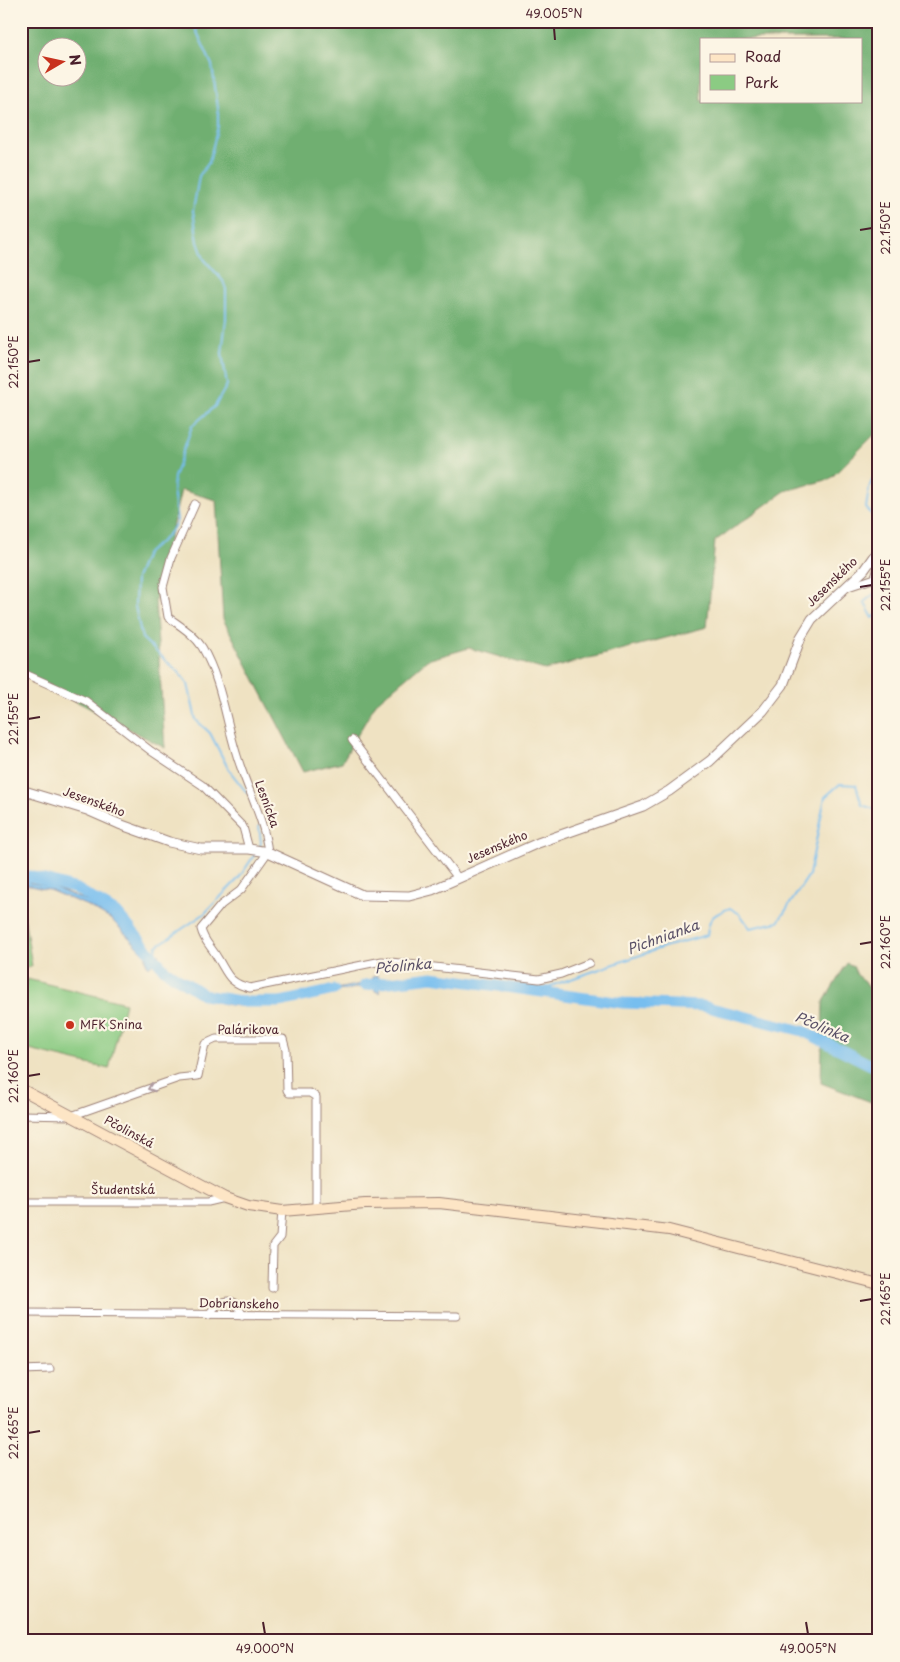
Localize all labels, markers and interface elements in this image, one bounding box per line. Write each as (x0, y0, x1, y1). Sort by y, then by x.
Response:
text: 49.005°N (525, 4, 583, 22)
north arrow (38, 38, 88, 88)
legend (700, 38, 862, 102)
text: Road (745, 44, 781, 67)
text: N (64, 53, 87, 67)
text: Park (745, 70, 779, 93)
text: 22.150°E (876, 201, 894, 255)
text: 22.150°E (4, 335, 22, 389)
street label: Jesenského (802, 552, 861, 610)
text: 22.155°E (876, 559, 894, 611)
text: 22.155°E (4, 693, 22, 745)
street label: Lesnícka (251, 777, 285, 830)
street label: Jesenského (61, 781, 128, 821)
street label: Jesenského (463, 825, 530, 867)
water label: Pichnianka (624, 913, 703, 959)
text: 22.160°E (876, 915, 894, 969)
water label: Pčolinka (374, 952, 433, 978)
water label: Pčolinka (792, 1006, 854, 1048)
place label: MFK Snina (80, 1015, 143, 1033)
marker: MFK Snina (64, 1019, 76, 1031)
street label: Palárikova (217, 1020, 279, 1038)
text: 22.160°E (4, 1049, 22, 1103)
one-way arrow (147, 1082, 156, 1092)
street label: Pčolinská (101, 1110, 158, 1152)
street label: Študentská (91, 1180, 155, 1198)
text: 22.165°E (876, 1273, 894, 1325)
street label: Dobrianskeho (199, 1293, 279, 1313)
text: 22.165°E (4, 1407, 22, 1459)
text: 49.000°N (236, 1639, 294, 1657)
text: 49.005°N (779, 1639, 837, 1657)

